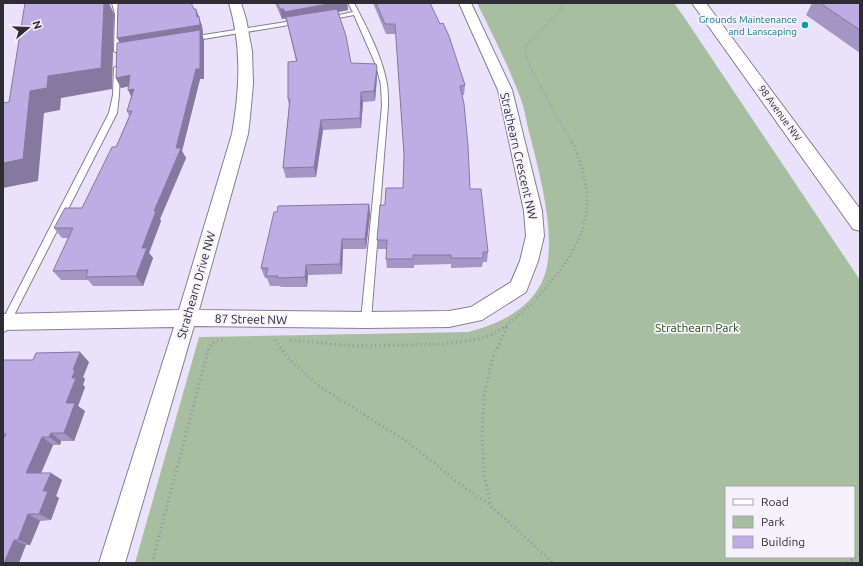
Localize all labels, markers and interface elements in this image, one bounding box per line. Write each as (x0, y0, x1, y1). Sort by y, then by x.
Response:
north arrow (8, 8, 48, 48)
place label: Grounds Maintenance and Lanscaping (699, 14, 797, 37)
text: N (30, 19, 44, 31)
marker: Grounds Maintenance and Lanscaping (800, 20, 810, 30)
street label: 98 Avenue NW (756, 83, 804, 143)
street label: Strathearn Crescent NW (498, 91, 540, 221)
street label: Strathearn Drive NW (174, 230, 218, 340)
street label: 87 Street NW (215, 312, 287, 326)
park label: Strathearn Park (655, 321, 739, 334)
legend (725, 486, 855, 558)
text: Road (761, 495, 789, 508)
text: Park (761, 515, 785, 528)
text: Building (761, 535, 805, 548)

